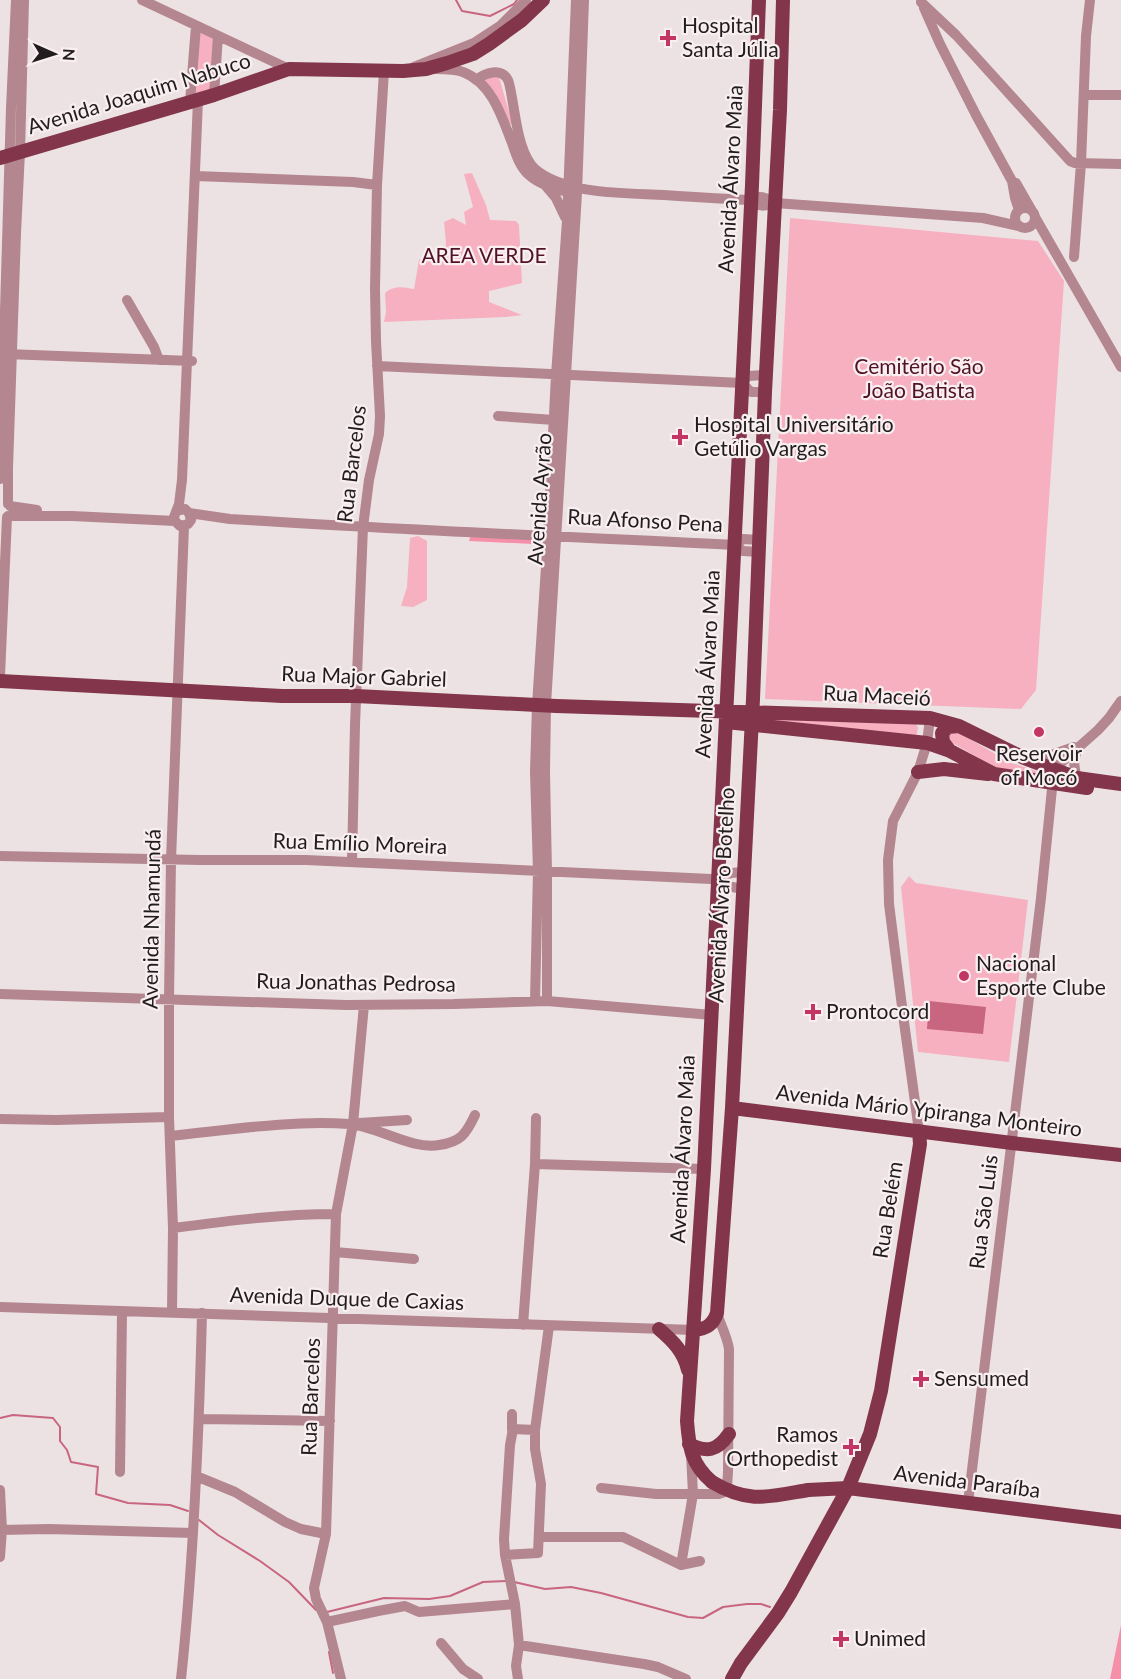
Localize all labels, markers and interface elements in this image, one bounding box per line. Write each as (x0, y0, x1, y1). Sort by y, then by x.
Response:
place label: Hospital Santa Júlia (682, 12, 779, 61)
north arrow (24, 24, 84, 84)
marker: Hospital Santa Júlia (659, 29, 677, 47)
street label: Avenida Joaquim Nabuco (24, 48, 254, 140)
street label: Avenida Álvaro Maia (712, 84, 747, 274)
park label: AREA VERDE (421, 242, 547, 267)
park label: Cemitério São João Batista (854, 353, 984, 402)
street label: Rua Barcelos (331, 404, 370, 524)
place label: Hospital Universitário Getúlio Vargas (694, 411, 894, 460)
marker: Hospital Universitário Getúlio Vargas (671, 428, 689, 446)
street label: Avenida Ayrão (521, 432, 556, 566)
street label: Rua Afonso Pena (567, 503, 723, 536)
street label: Avenida Álvaro Maia (689, 569, 724, 759)
street label: Rua Major Gabriel (281, 660, 447, 691)
street label: Rua Maceió (823, 679, 932, 710)
marker: Reservoir of Mocó (1032, 725, 1046, 739)
place label: Reservoir of Mocó (996, 740, 1083, 789)
street label: Avenida Álvaro Botelho (702, 787, 739, 1003)
street label: Rua Emílio Moreira (272, 827, 448, 858)
street label: Avenida Nhamundá (136, 829, 165, 1009)
place label: Nacional Esporte Clube (976, 950, 1106, 999)
street label: Rua Jonathas Pedrosa (256, 967, 456, 996)
marker: Nacional Esporte Clube (957, 969, 971, 983)
place label: Prontocord (826, 998, 929, 1023)
marker: Prontocord (804, 1003, 822, 1021)
street label: Avenida Álvaro Maia (664, 1054, 699, 1244)
street label: Avenida Mário Ypiranga Monteiro (775, 1078, 1084, 1141)
street label: Rua São Luis (963, 1153, 1002, 1271)
street label: Rua Belém (867, 1159, 907, 1260)
street label: Avenida Duque de Caxias (229, 1281, 465, 1314)
street label: Rua Barcelos (295, 1337, 324, 1456)
place label: Sensumed (934, 1365, 1029, 1390)
marker: Sensumed (912, 1370, 930, 1388)
place label: Ramos Orthopedist (726, 1421, 838, 1470)
marker: Ramos Orthopedist (842, 1438, 860, 1456)
street label: Avenida Paraíba (892, 1459, 1042, 1502)
place label: Unimed (854, 1625, 926, 1650)
marker: Unimed (832, 1630, 850, 1648)

